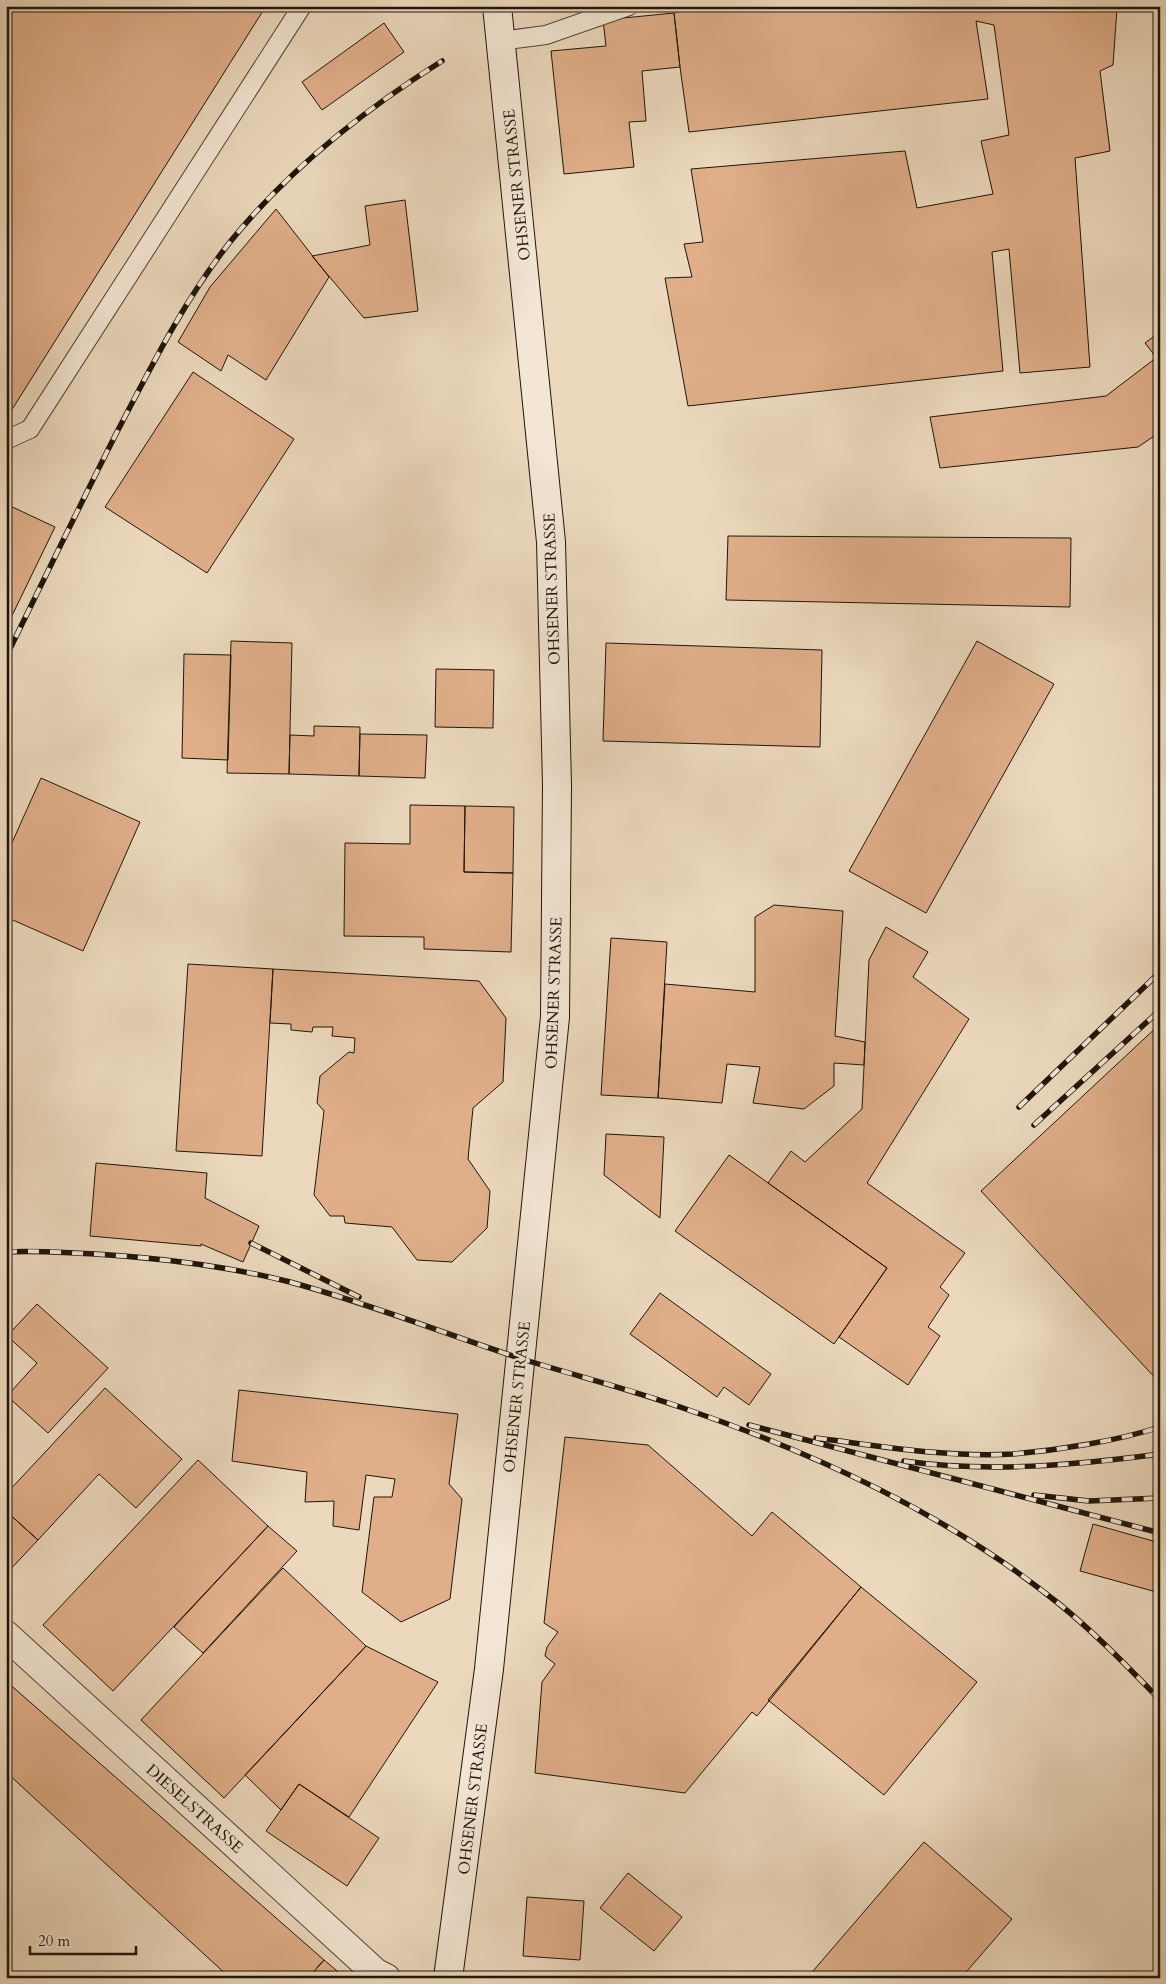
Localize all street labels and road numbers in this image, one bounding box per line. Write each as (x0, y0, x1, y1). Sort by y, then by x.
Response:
street label: OHSENER STRASSE (498, 108, 536, 262)
street label: OHSENER STRASSE (538, 512, 566, 665)
street label: OHSENER STRASSE (540, 917, 568, 1069)
street label: OHSENER STRASSE (498, 1320, 536, 1474)
street label: OHSENER STRASSE (453, 1722, 493, 1876)
street label: DIESELSTRASSE (141, 1759, 248, 1858)

